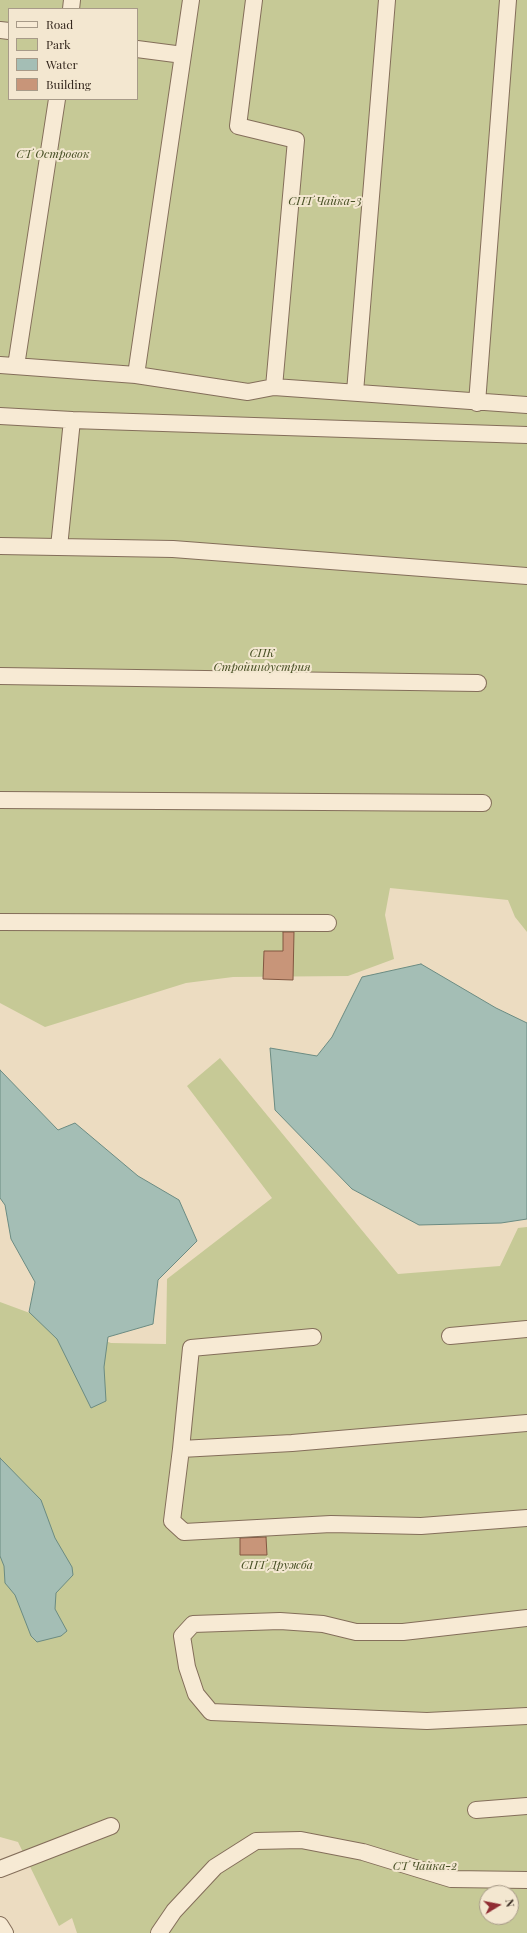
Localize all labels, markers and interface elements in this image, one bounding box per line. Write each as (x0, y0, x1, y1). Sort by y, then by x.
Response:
legend (8, 8, 138, 100)
text: Road (46, 16, 73, 32)
text: Park (46, 36, 71, 52)
text: Water (46, 56, 78, 72)
text: Building (46, 76, 91, 92)
park label: СТ Островок (16, 147, 90, 161)
park label: СНТ Чайка-3 (288, 194, 362, 208)
park label: СПК Стройиндустрия (213, 646, 311, 674)
park label: СНТ Дружба (241, 1558, 313, 1572)
park label: СТ Чайка-2 (393, 1859, 457, 1873)
north arrow (479, 1885, 519, 1925)
text: N (502, 1898, 518, 1908)

